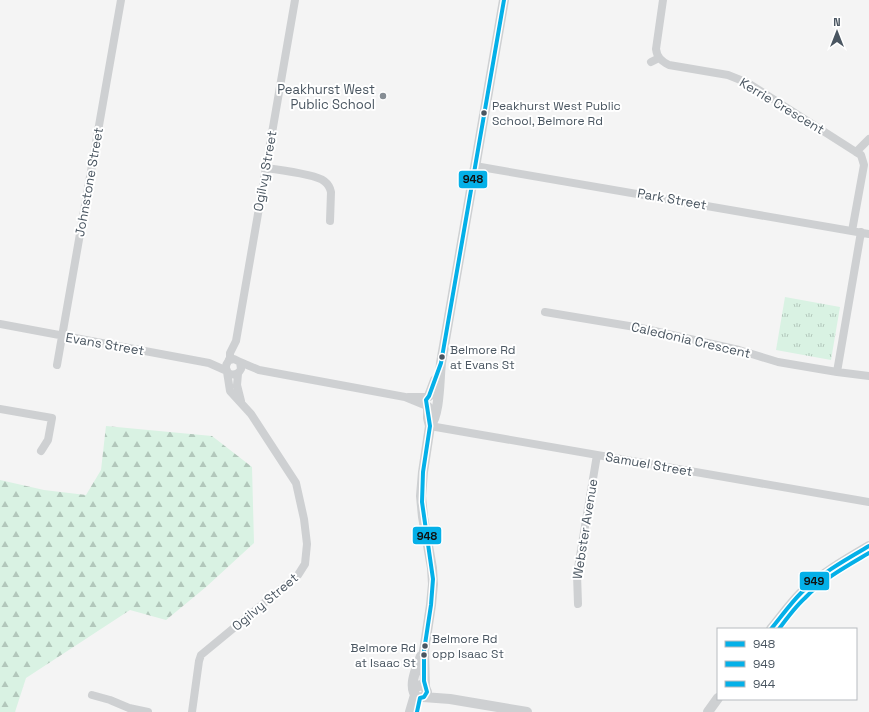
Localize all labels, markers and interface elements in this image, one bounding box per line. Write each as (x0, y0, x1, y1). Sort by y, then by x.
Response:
north arrow (817, 12, 857, 52)
text: N (833, 15, 841, 29)
street label: Kerrie Crescent (736, 74, 828, 138)
place label: Peakhurst West Public School (277, 81, 375, 113)
marker: Peakhurst West Public School (378, 91, 388, 101)
place label: Peakhurst West Public School, Belmore Rd (492, 98, 621, 129)
marker: Peakhurst West Public School, Belmore Rd (479, 108, 489, 118)
street label: Johnstone Street (71, 126, 107, 238)
street label: Ogilvy Street (250, 129, 280, 213)
line badge: 948 (458, 170, 488, 189)
text: 948 (463, 172, 484, 186)
street label: Park Street (636, 185, 708, 213)
street label: Caledonia Crescent (630, 318, 752, 362)
street label: Evans Street (64, 329, 146, 359)
place label: Belmore Rd at Evans St (450, 342, 516, 373)
marker: Belmore Rd at Evans St (437, 352, 447, 362)
street label: Samuel Street (604, 448, 694, 480)
street label: Webster Avenue (569, 478, 601, 580)
line badge: 948 (412, 526, 442, 545)
text: 948 (417, 529, 438, 543)
street label: Ogilvy Street (228, 569, 302, 635)
line badge: 949 (799, 571, 830, 591)
text: 949 (804, 574, 824, 588)
legend (717, 628, 857, 700)
place label: Belmore Rd opp Isaac St (432, 631, 504, 662)
text: 948 (753, 636, 775, 652)
place label: Belmore Rd at Isaac St (350, 640, 416, 671)
marker: Belmore Rd opp Isaac St (420, 641, 430, 651)
marker: Belmore Rd at Isaac St (419, 650, 429, 660)
text: 949 (753, 656, 775, 672)
text: 944 (753, 676, 776, 692)

